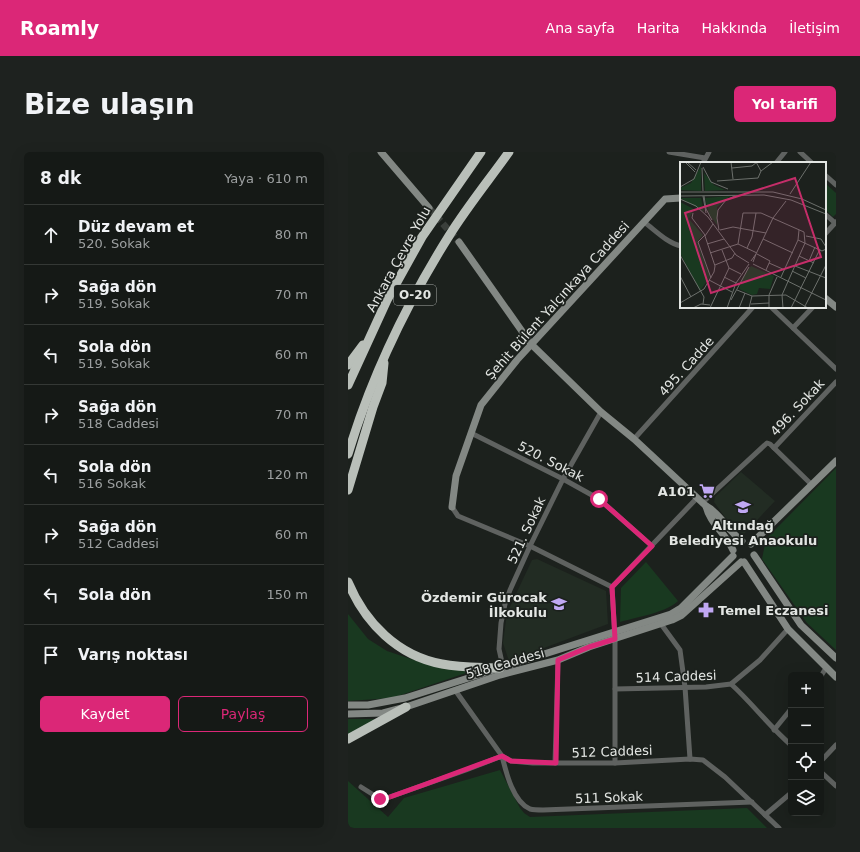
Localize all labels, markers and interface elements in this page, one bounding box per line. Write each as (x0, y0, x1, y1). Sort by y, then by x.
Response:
text: Roamly (20, 17, 99, 39)
text: Ana sayfa (546, 20, 615, 36)
text: Harita (637, 20, 680, 36)
text: Hakkında (702, 20, 767, 36)
text: İletişim (789, 20, 840, 36)
button: Yol tarifi (734, 86, 836, 122)
text: Bize ulaşın (24, 88, 195, 121)
inset map (680, 162, 826, 308)
text: 8 dk (40, 168, 81, 188)
text: Yaya · 610 m (224, 171, 308, 186)
street label: Ankara Çevre Yolu (363, 204, 434, 314)
text: Düz devam et (78, 218, 194, 236)
street label: Şehit Bülent Yalçınkaya Caddesi (482, 218, 632, 382)
icon: ahead (40, 224, 62, 246)
text: 80 m (275, 227, 308, 242)
text: 520. Sokak (78, 236, 150, 251)
text: Sağa dön (78, 278, 157, 296)
icon: right (40, 284, 62, 306)
road number: O-20 (394, 285, 436, 305)
text: 70 m (275, 287, 308, 302)
text: 519. Sokak (78, 296, 150, 311)
street label: 495. Cadde (656, 334, 717, 399)
text: Sola dön (78, 338, 151, 356)
icon: left (40, 344, 62, 366)
text: 60 m (275, 347, 308, 362)
text: 519. Sokak (78, 356, 150, 371)
street label: 496. Sokak (767, 376, 828, 439)
text: Sağa dön (78, 398, 157, 416)
icon: right (40, 404, 62, 426)
text: 70 m (275, 407, 308, 422)
text: 518 Caddesi (78, 416, 159, 431)
street label: 520. Sokak (515, 438, 587, 485)
text: Sola dön (78, 458, 151, 476)
icon: left (40, 464, 62, 486)
text: 120 m (266, 467, 308, 482)
text: 516 Sokak (78, 476, 146, 491)
supermarket icon: A101 (698, 482, 716, 500)
place label: A101 (658, 484, 695, 499)
route start (590, 490, 608, 508)
street label: 521. Sokak (504, 494, 549, 566)
school or university icon: Altındağ Belediyesi Anaokulu (734, 498, 752, 516)
text: Sağa dön (78, 518, 157, 536)
place label: Altındağ Belediyesi Anaokulu (669, 518, 817, 548)
icon: right (40, 524, 62, 546)
text: 60 m (275, 527, 308, 542)
text: 512 Caddesi (78, 536, 159, 551)
icon: left (40, 584, 62, 606)
text: Sola dön (78, 586, 151, 604)
text: 150 m (266, 587, 308, 602)
place label: Özdemir Gürocak İlkokulu (421, 590, 547, 620)
school or university icon: Özdemir Gürocak İlkokulu (550, 595, 568, 613)
pharmacy icon: Temel Eczanesi (697, 601, 715, 619)
place label: Temel Eczanesi (718, 603, 829, 618)
icon: arrive (40, 644, 62, 666)
street label: 518 Caddesi (464, 645, 546, 682)
text: Varış noktası (78, 646, 188, 664)
street label: 514 Caddesi (635, 668, 717, 685)
map controls (788, 672, 824, 816)
button: + (788, 672, 824, 708)
button: Kaydet (40, 696, 170, 732)
button: Paylaş (178, 696, 308, 732)
button: − (788, 708, 824, 744)
street label: 512 Caddesi (571, 743, 653, 760)
button: locate (788, 744, 824, 780)
button: layers (788, 780, 824, 816)
street label: 511 Sokak (575, 789, 644, 806)
route end (371, 790, 389, 808)

